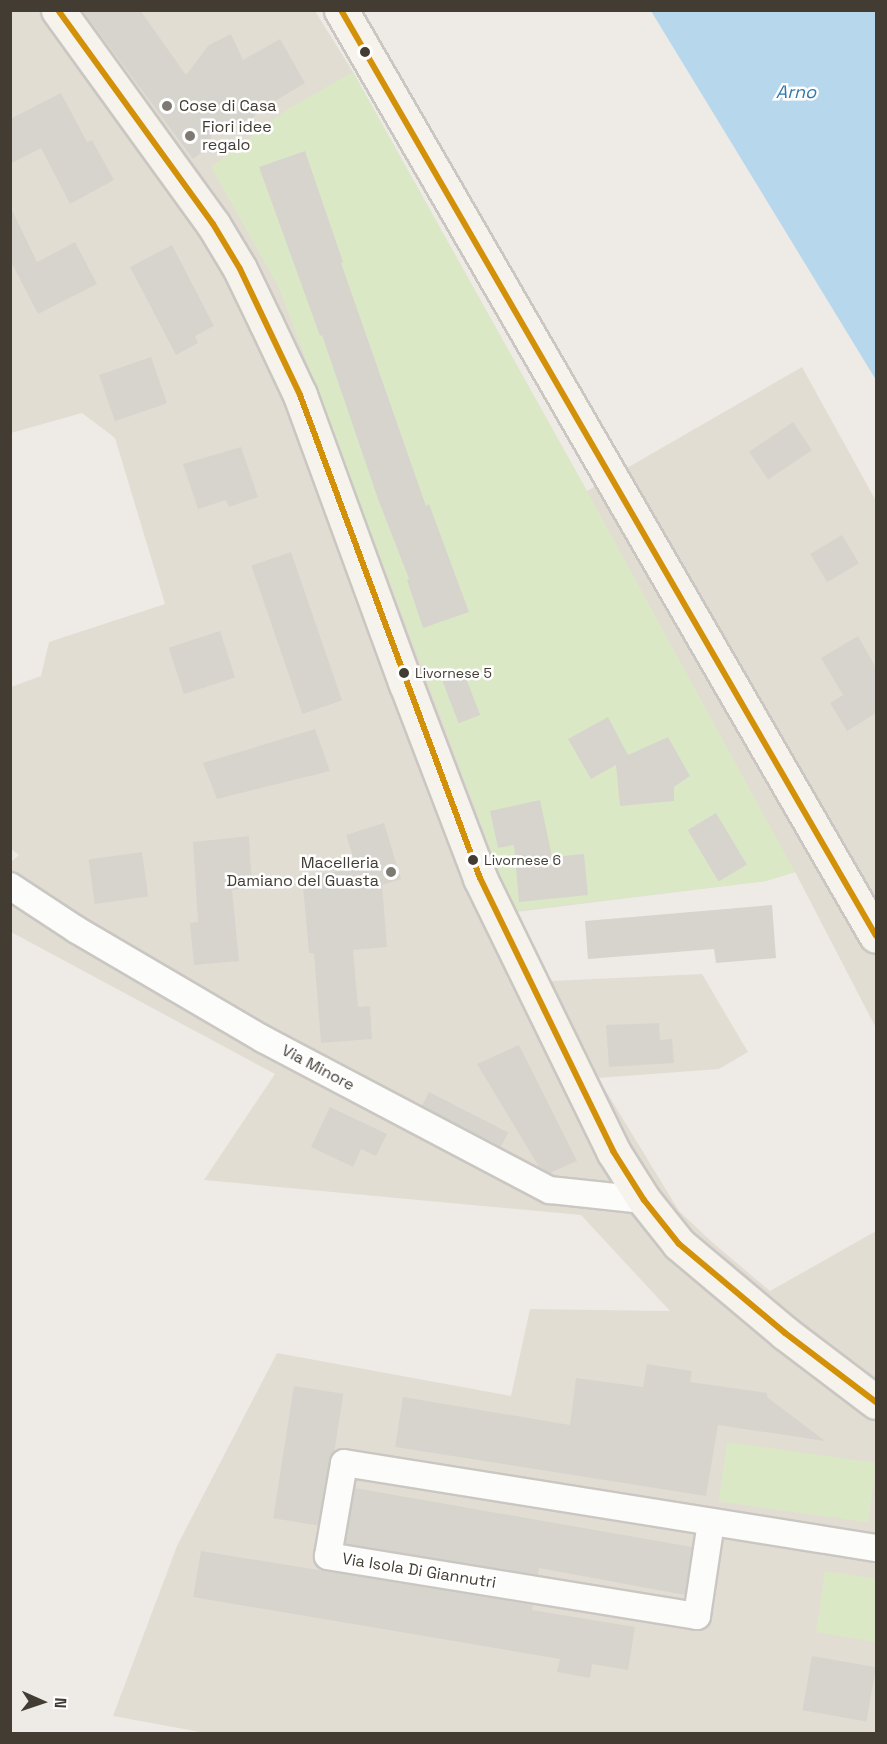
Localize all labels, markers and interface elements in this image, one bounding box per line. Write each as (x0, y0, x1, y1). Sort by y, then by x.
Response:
unlabelled marker (359, 46, 371, 58)
water label: Arno (776, 81, 816, 103)
place label: Cose di Casa (179, 96, 276, 116)
marker: Cose di Casa (160, 99, 174, 113)
place label: Fiori idee regalo (202, 117, 272, 155)
marker: Fiori idee regalo (183, 129, 197, 143)
place label: Livornese 5 (415, 665, 492, 681)
marker: Livornese 5 (398, 667, 410, 679)
place label: Livornese 6 (484, 852, 561, 868)
place label: Macelleria Damiano del Guasta (226, 853, 379, 891)
marker: Livornese 6 (467, 854, 479, 866)
marker: Macelleria Damiano del Guasta (384, 865, 398, 879)
street label: Via Minore (278, 1041, 358, 1095)
street label: Via Isola Di Giannutri (341, 1549, 497, 1593)
north arrow (12, 1672, 72, 1732)
text: N (50, 1697, 71, 1709)

